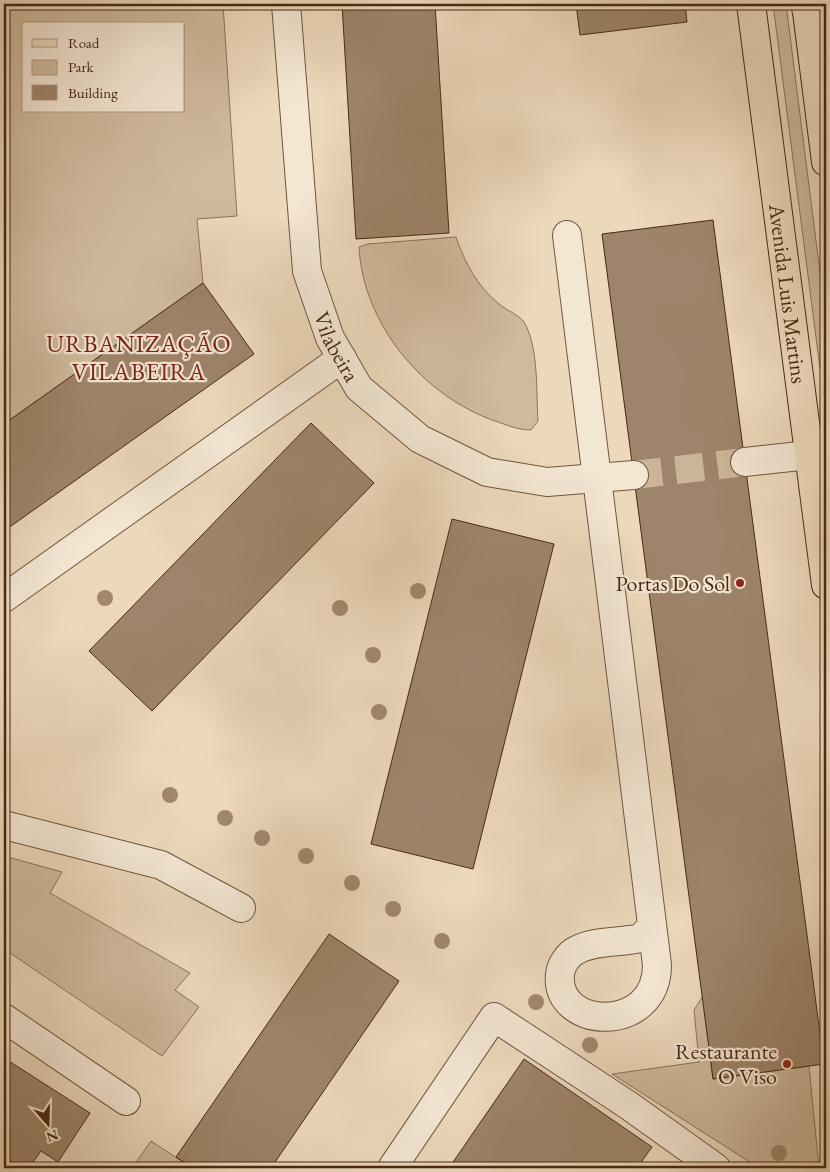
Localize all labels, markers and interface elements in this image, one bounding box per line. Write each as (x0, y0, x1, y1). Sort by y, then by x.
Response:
legend (22, 22, 185, 112)
text: Road (68, 33, 100, 52)
text: Park (68, 57, 95, 76)
text: Building (68, 83, 118, 102)
street label: Avenida Luis Martins (762, 201, 814, 385)
street label: Vilabeira (307, 308, 366, 387)
district label: URBANIZAÇÃO VILABEIRA (46, 328, 232, 387)
place label: Portas Do Sol (616, 569, 730, 598)
marker: Portas Do Sol (734, 577, 746, 589)
place label: Restaurante O Viso (675, 1037, 777, 1091)
marker: Restaurante O Viso (781, 1058, 793, 1070)
north arrow (22, 1100, 72, 1150)
text: N (43, 1126, 61, 1147)

